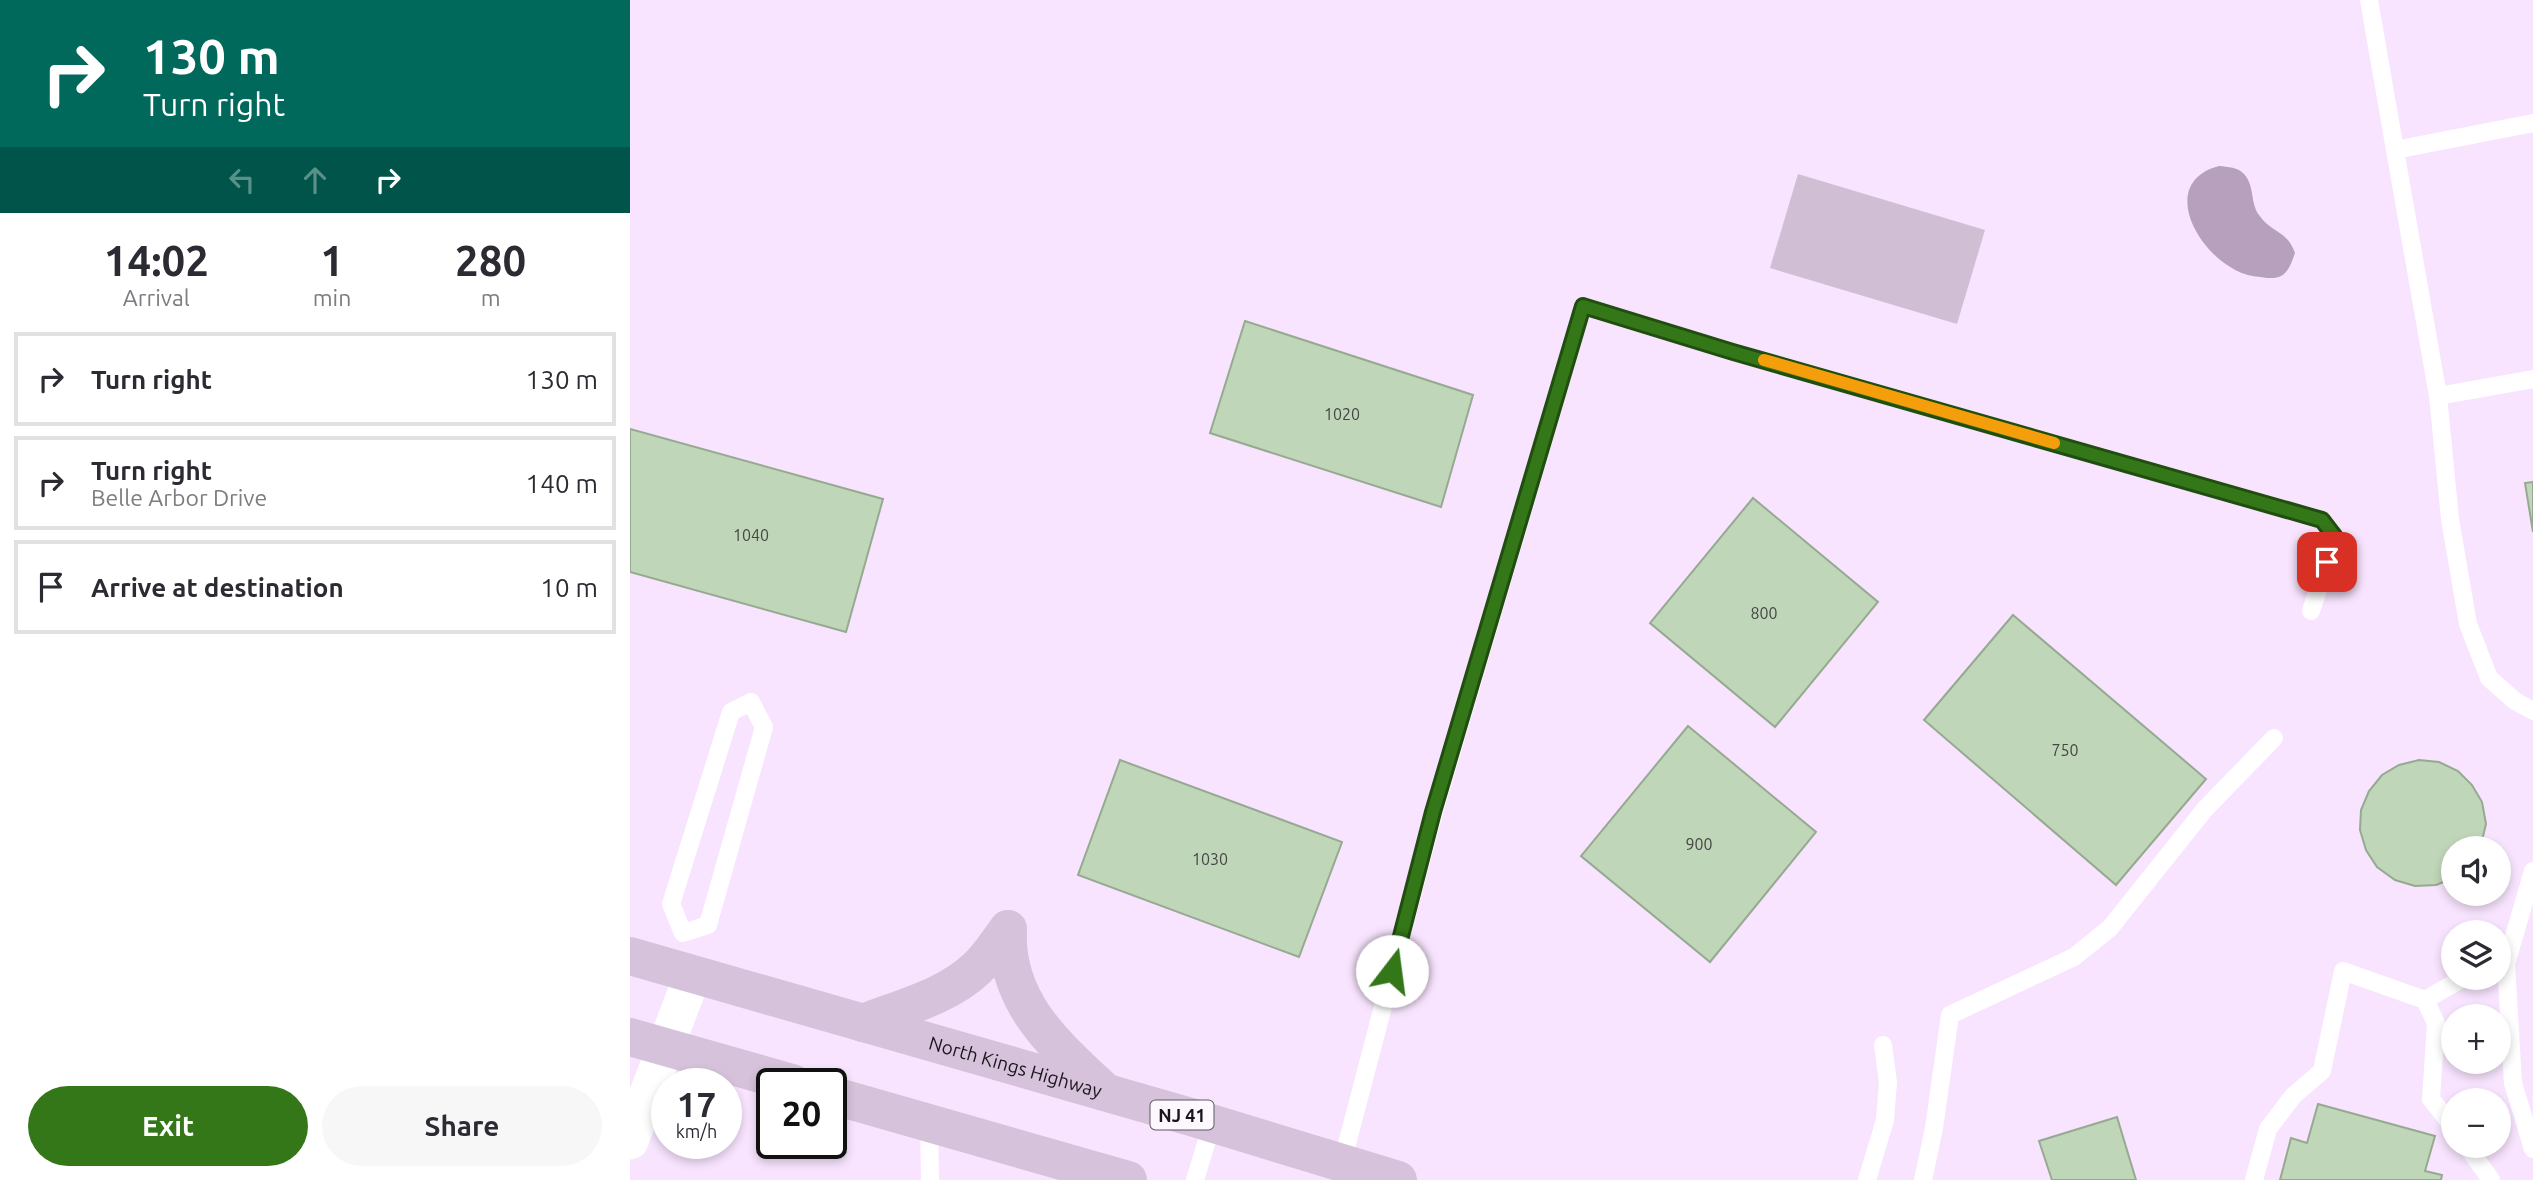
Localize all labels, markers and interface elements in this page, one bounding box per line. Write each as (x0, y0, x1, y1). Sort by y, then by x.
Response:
icon: right (28, 28, 119, 119)
text: 130 m (143, 28, 280, 83)
text: Turn right (143, 86, 285, 122)
icon: left (223, 161, 261, 199)
icon: ahead (296, 161, 334, 199)
icon: right (369, 161, 407, 199)
text: 14:02 (104, 237, 209, 284)
text: 1 (320, 237, 344, 284)
text: 280 (455, 237, 526, 284)
text: Arrival (123, 285, 190, 310)
text: min (313, 285, 351, 310)
text: m (481, 285, 501, 310)
icon: right (32, 360, 70, 398)
text: Turn right (91, 365, 212, 394)
text: 130 m (526, 365, 598, 394)
house number: 1020 (1324, 405, 1360, 423)
text: Turn right (91, 456, 212, 485)
icon: right (32, 464, 70, 502)
text: 140 m (526, 469, 598, 498)
text: Belle Arbor Drive (91, 485, 267, 510)
house number: 1040 (733, 526, 769, 544)
pin (2297, 532, 2357, 592)
icon: arrive (2308, 543, 2346, 581)
icon: arrive (32, 568, 70, 606)
text: Arrive at destination (91, 573, 344, 602)
text: 10 m (540, 573, 598, 602)
house number: 800 (1750, 604, 1778, 622)
house number: 750 (2051, 741, 2079, 759)
house number: 900 (1685, 835, 1713, 853)
map controls (2441, 836, 2511, 1158)
button: sound (2441, 836, 2511, 906)
house number: 1030 (1192, 850, 1228, 868)
button: layers (2441, 920, 2511, 990)
position arrow (1355, 934, 1429, 1008)
button: + (2441, 1004, 2511, 1074)
street label: North Kings Highway (926, 1031, 1104, 1102)
speed limit sign: 20 (756, 1068, 847, 1159)
text: 17 (677, 1084, 716, 1124)
button: Exit (28, 1086, 308, 1166)
button: Share (322, 1086, 602, 1166)
button: − (2441, 1088, 2511, 1158)
road number: NJ 41 (1150, 1100, 1214, 1130)
text: km/h (676, 1121, 717, 1141)

